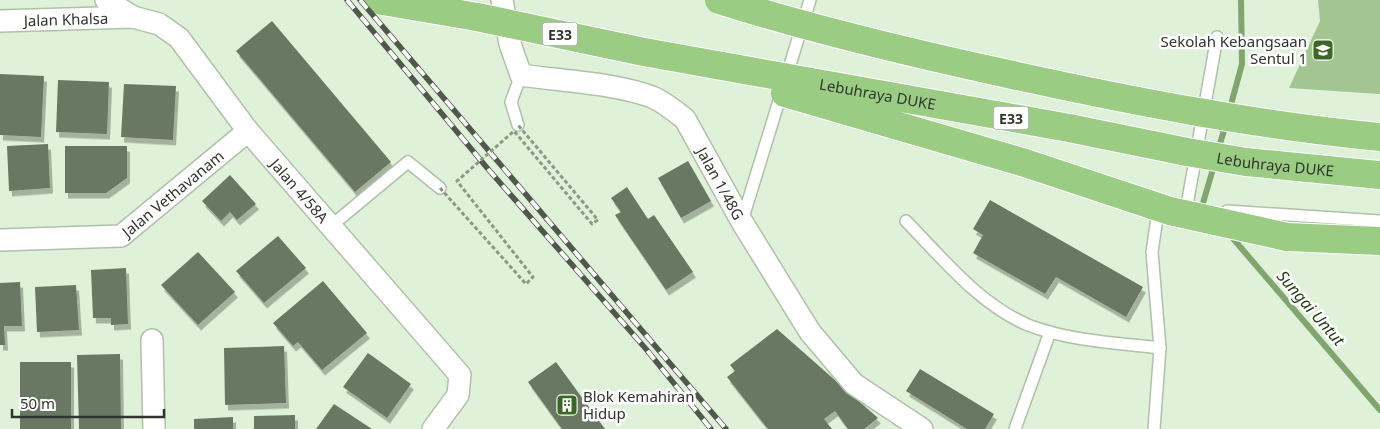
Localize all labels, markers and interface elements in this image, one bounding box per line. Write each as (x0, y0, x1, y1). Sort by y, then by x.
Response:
street label: Jalan Khalsa (21, 8, 109, 30)
road number: E33 (542, 22, 578, 46)
place label: Sekolah Kebangsaan Sentul 1 (1161, 31, 1307, 68)
school or university icon: Sekolah Kebangsaan Sentul 1 (1311, 38, 1335, 62)
street label: Lebuhraya DUKE (818, 74, 938, 114)
road number: E33 (994, 106, 1028, 130)
street label: Jalan 1/48G (691, 142, 749, 223)
street label: Jalan Vethavanam (116, 145, 228, 243)
street label: Lebuhraya DUKE (1215, 147, 1335, 180)
street label: Jalan 4/58A (265, 153, 333, 227)
water label: Sungai Untut (1272, 266, 1350, 351)
scale bar (12, 386, 165, 418)
place label: Blok Kemahiran Hidup (583, 386, 695, 423)
text: 50 m (20, 393, 55, 413)
building icon: Blok Kemahiran Hidup (555, 393, 579, 417)

